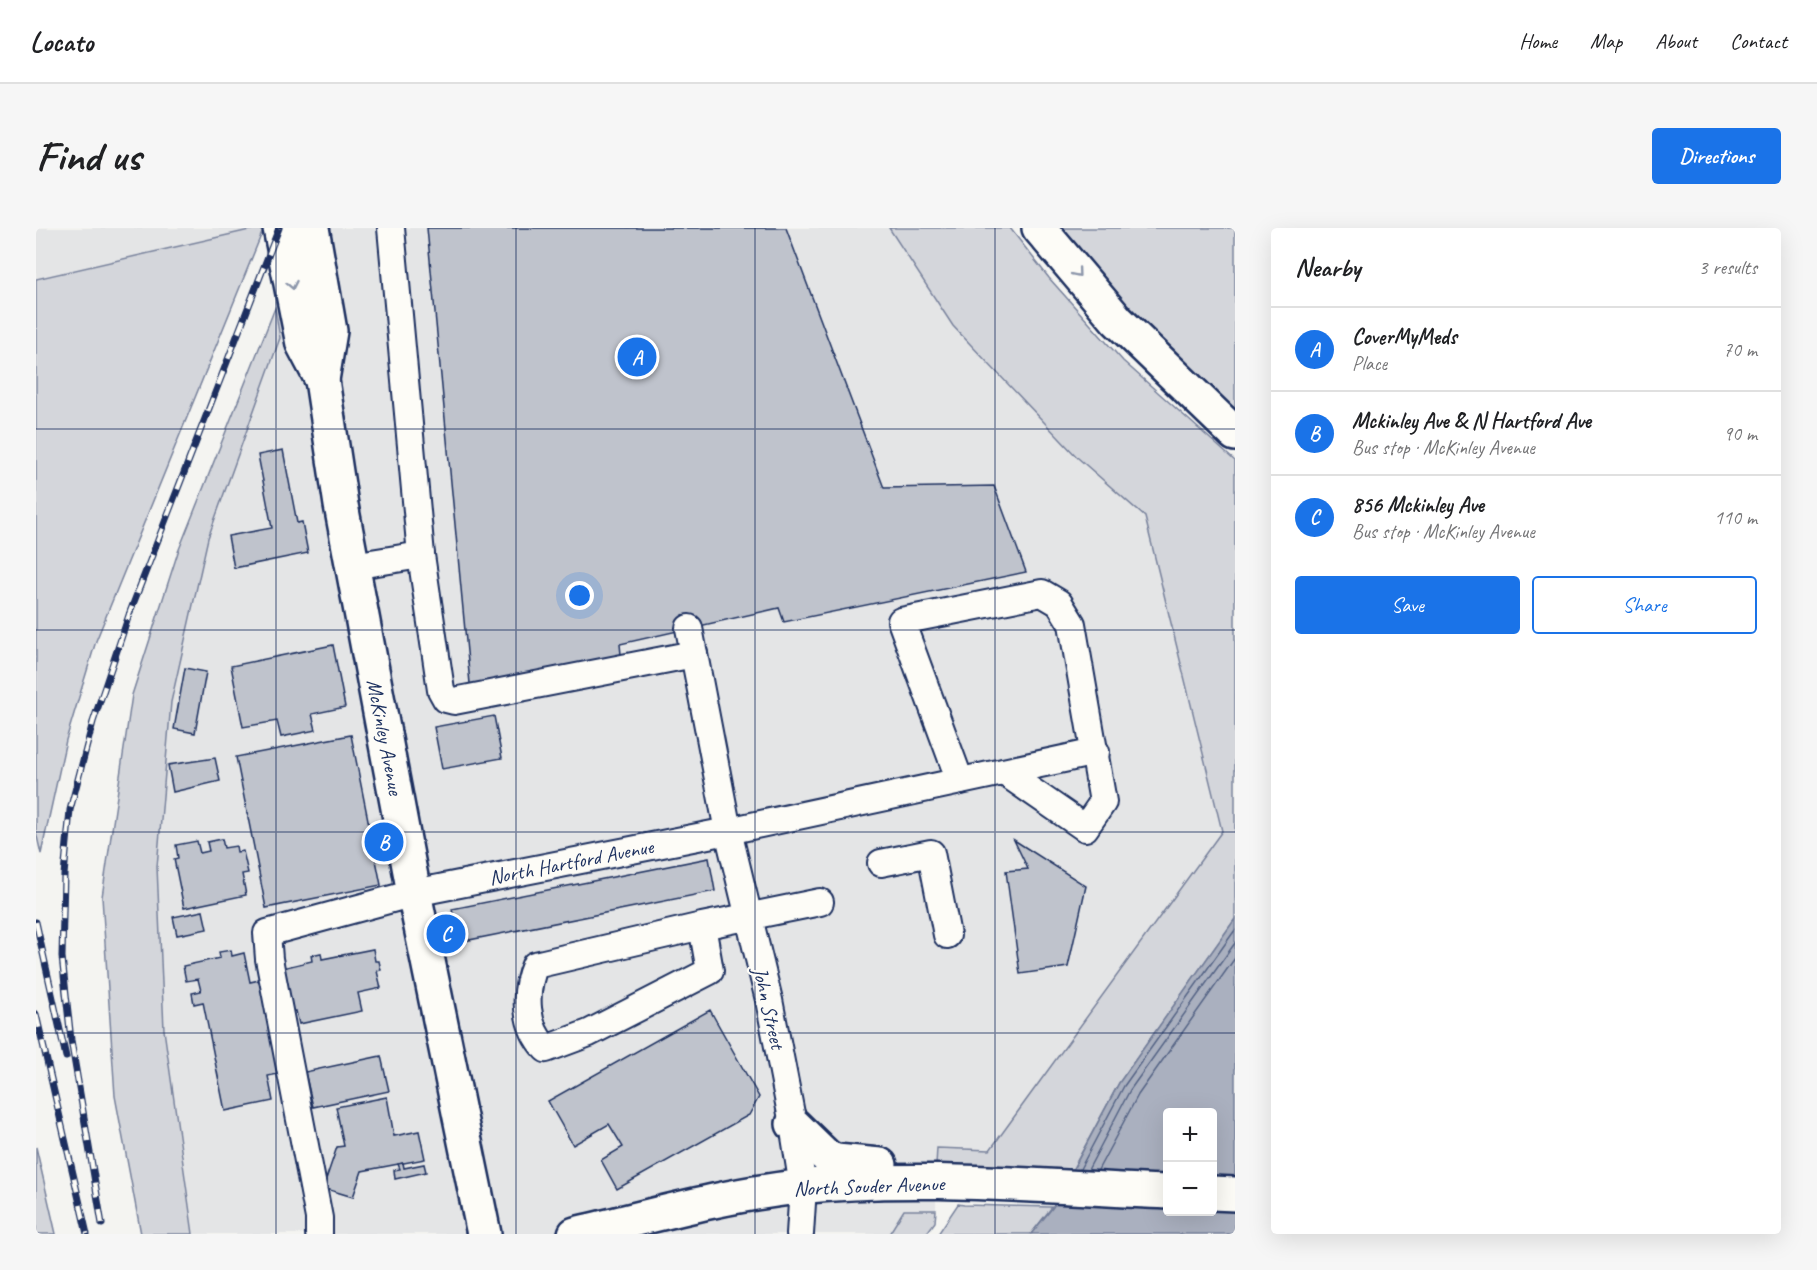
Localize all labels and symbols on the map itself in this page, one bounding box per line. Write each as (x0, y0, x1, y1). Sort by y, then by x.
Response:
one-way arrow (1070, 266, 1081, 277)
one-way arrow (285, 280, 298, 290)
pin: A (618, 334, 656, 380)
your location (565, 581, 594, 610)
street label: McKinley Avenue (361, 677, 409, 798)
pin: B (364, 820, 404, 864)
street label: North Hartford Avenue (487, 833, 656, 891)
pin: C (426, 912, 466, 956)
street label: John Street (747, 964, 791, 1053)
street label: North Souder Avenue (793, 1170, 947, 1202)

